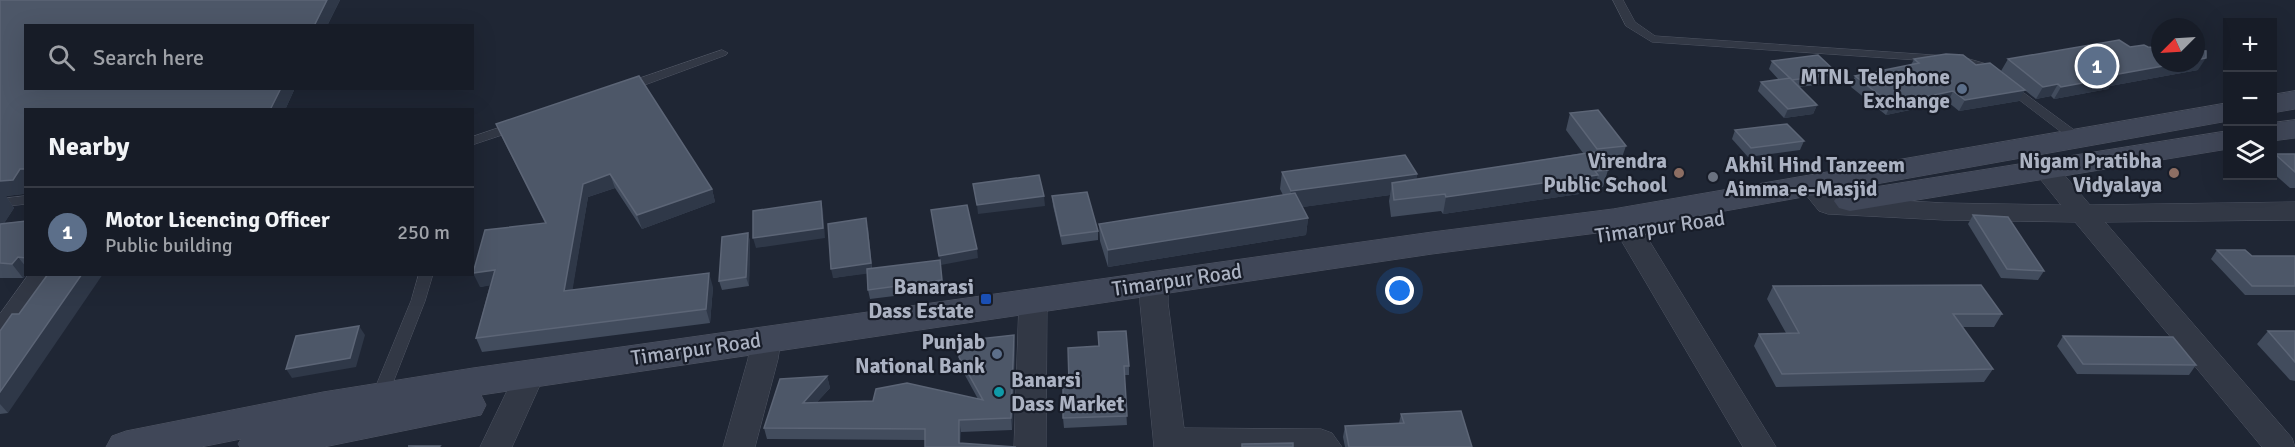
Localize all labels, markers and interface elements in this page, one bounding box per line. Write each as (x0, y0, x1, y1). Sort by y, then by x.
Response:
north arrow (2151, 18, 2205, 72)
map controls (2223, 18, 2277, 180)
button: + (2223, 18, 2277, 72)
search box (24, 24, 474, 90)
icon: search (45, 41, 78, 74)
text: Search here (93, 44, 204, 71)
pin: 1 (2078, 44, 2116, 88)
place label: MTNL Telephone Exchange (1800, 64, 1950, 114)
button: − (2223, 72, 2277, 126)
marker: MTNL Telephone Exchange (1955, 82, 1969, 96)
button: layers (2223, 126, 2277, 180)
text: Nearby (48, 131, 129, 163)
place label: Virendra Public School (1543, 148, 1667, 198)
place label: Nigam Pratibha Vidyalaya (2019, 148, 2162, 198)
place label: Akhil Hind Tanzeem Aimma-e-Masjid (1725, 152, 1905, 202)
marker: Virendra Public School (1672, 166, 1686, 180)
marker: Nigam Pratibha Vidyalaya (2167, 166, 2181, 180)
marker: Akhil Hind Tanzeem Aimma-e-Masjid (1706, 170, 1720, 184)
street label: Timarpur Road (1593, 205, 1727, 249)
text: Motor Licencing Officer (105, 206, 330, 233)
text: 1 (62, 220, 73, 245)
text: 250 m (397, 220, 450, 245)
text: Public building (105, 233, 233, 258)
street label: Timarpur Road (1110, 258, 1244, 302)
place label: Banarasi Dass Estate (868, 274, 974, 324)
your location (1385, 276, 1414, 305)
marker: Banarasi Dass Estate (979, 292, 993, 306)
street label: Timarpur Road (629, 327, 763, 371)
place label: Punjab National Bank (855, 329, 985, 379)
marker: Punjab National Bank (990, 347, 1004, 361)
place label: Banarsi Dass Market (1011, 367, 1124, 417)
marker: Banarsi Dass Market (992, 385, 1006, 399)

